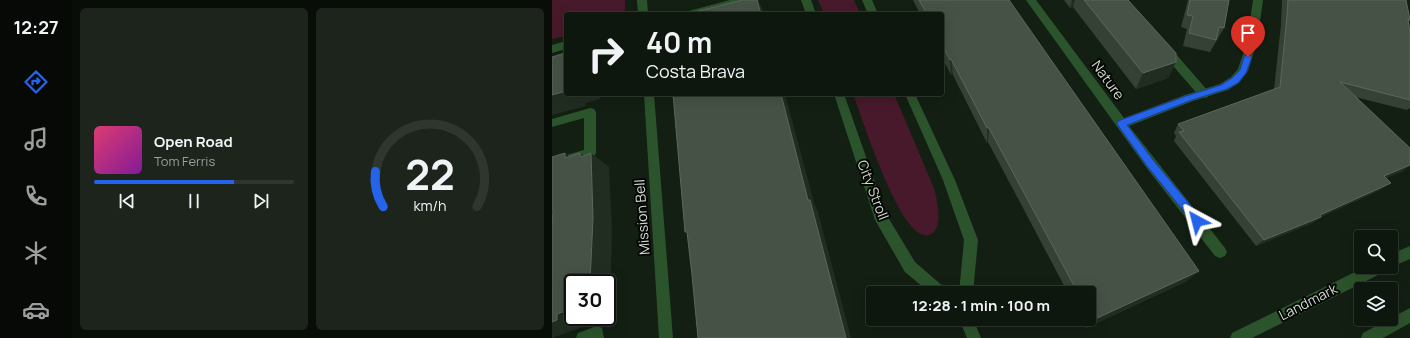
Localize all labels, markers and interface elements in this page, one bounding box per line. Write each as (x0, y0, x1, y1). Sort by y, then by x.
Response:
text: 12:27 (13, 15, 59, 39)
pin (1231, 16, 1265, 57)
icon: arrive (1237, 22, 1259, 44)
text: 40 m (646, 23, 712, 61)
icon: right (580, 28, 632, 80)
street label: Nature (1088, 56, 1129, 103)
text: Costa Brava (646, 59, 745, 83)
icon: directions (22, 68, 50, 96)
icon: music (22, 125, 50, 153)
text: Open Road (154, 131, 233, 152)
text: 22 (405, 146, 455, 202)
text: Tom Ferris (154, 152, 215, 170)
street label: City Stroll (853, 157, 894, 223)
street label: Mission Bell (629, 179, 654, 255)
icon: phone (22, 182, 50, 210)
icon: previous (116, 190, 138, 212)
icon: pause (183, 190, 205, 212)
icon: next (250, 190, 272, 212)
text: km/h (413, 196, 447, 215)
position arrow (1176, 200, 1218, 242)
map controls (1354, 230, 1398, 326)
button: search (1354, 230, 1398, 274)
icon: climate (22, 239, 50, 267)
speed limit sign: 30 (564, 274, 616, 326)
street label: Landmark (1275, 278, 1341, 324)
button: layers (1354, 282, 1398, 326)
text: 12:28 · 1 min · 100 m (912, 295, 1050, 316)
icon: car (22, 296, 50, 324)

